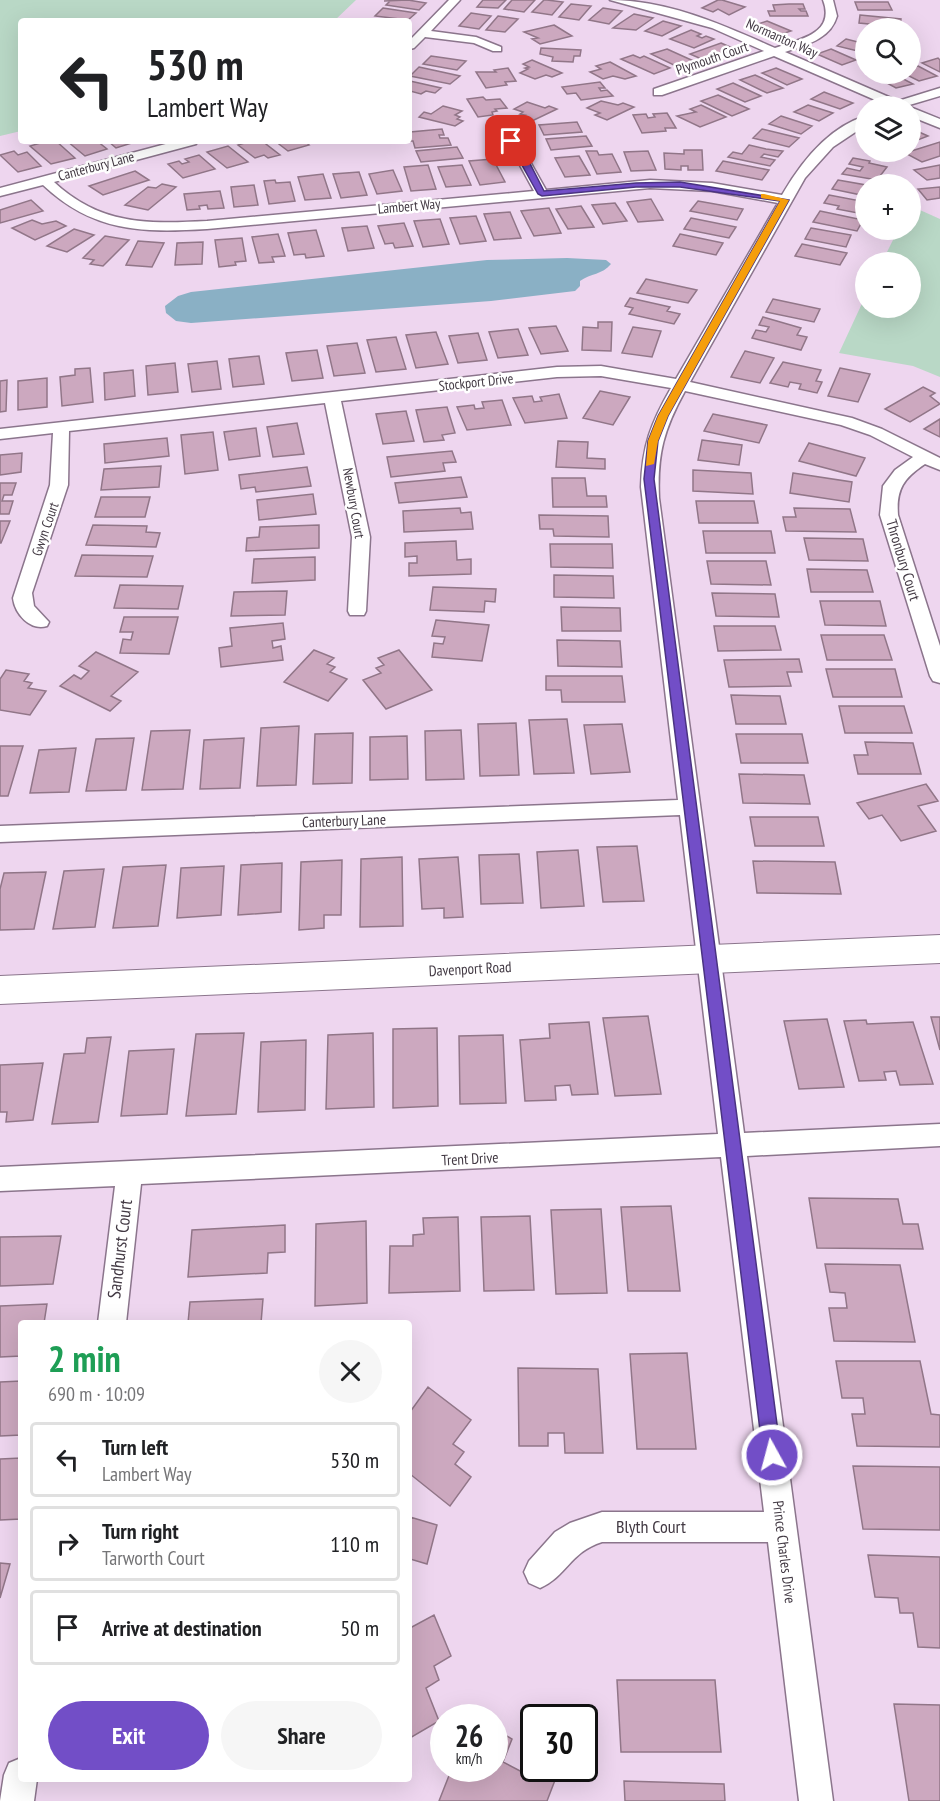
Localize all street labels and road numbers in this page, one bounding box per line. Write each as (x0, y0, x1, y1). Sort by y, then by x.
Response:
street label: Normanton Way (743, 14, 821, 62)
street label: Plymouth Court (674, 37, 751, 79)
street label: Canterbury Lane (56, 147, 136, 185)
street label: Lambert Way (377, 194, 442, 218)
street label: Stockport Drive (438, 369, 514, 395)
street label: Newbury Court (339, 466, 369, 540)
street label: Gwyn Court (27, 500, 63, 558)
street label: Thronbury Court (882, 517, 925, 603)
street label: Canterbury Lane (302, 810, 386, 831)
street label: Davenport Road (428, 957, 512, 980)
street label: Trent Drive (441, 1148, 499, 1169)
street label: Sandhurst Court (102, 1198, 137, 1300)
street label: Prince Charles Drive (769, 1499, 800, 1604)
street label: Blyth Court (616, 1515, 686, 1538)

